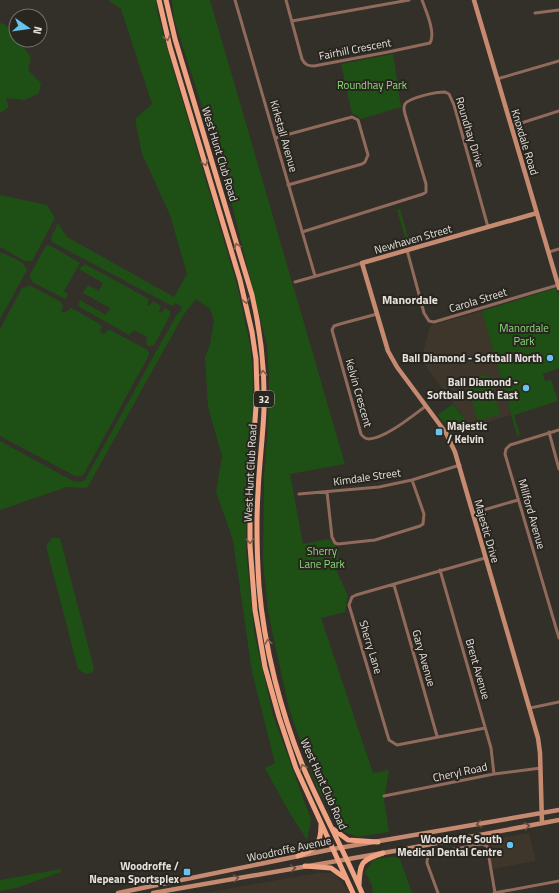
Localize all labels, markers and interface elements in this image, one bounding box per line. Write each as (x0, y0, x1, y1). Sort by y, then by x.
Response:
north arrow (8, 8, 48, 48)
text: N (29, 25, 46, 36)
street label: Fairhill Crescent (317, 34, 393, 64)
one-way arrow (163, 35, 171, 41)
park label: Roundhay Park (337, 77, 408, 93)
street label: Roundhay Drive (452, 95, 488, 170)
street label: Kirkstall Avenue (266, 98, 302, 174)
street label: West Hunt Club Road (198, 105, 242, 204)
street label: Knoxdale Road (507, 107, 543, 177)
one-way arrow (200, 159, 208, 166)
street label: Newhaven Street (372, 220, 454, 258)
one-way arrow (233, 243, 242, 250)
street label: Carola Street (447, 284, 509, 316)
district label: Manordale (382, 290, 438, 309)
one-way arrow (241, 297, 249, 304)
park label: Manordale Park (499, 320, 549, 349)
place label: Ball Diamond - Softball North (402, 350, 542, 366)
marker: Ball Diamond - Softball North (545, 353, 555, 363)
street label: Kelvin Crescent (342, 357, 376, 429)
one-way arrow (259, 370, 268, 376)
place label: Ball Diamond - Softball South East (427, 374, 518, 403)
marker: Ball Diamond - Softball South East (521, 383, 531, 393)
road number: 32 (254, 391, 274, 407)
place label: Majestic / Kelvin (447, 418, 488, 447)
street label: West Hunt Club Road (239, 423, 261, 522)
marker: Majestic / Kelvin (434, 427, 444, 437)
street label: Kimdale Street (332, 464, 402, 490)
street label: Millford Avenue (514, 477, 550, 551)
street label: Majestic Drive (470, 497, 504, 565)
one-way arrow (246, 538, 254, 544)
park label: Sherry Lane Park (299, 543, 346, 572)
street label: Sherry Lane (355, 618, 387, 676)
street label: Gary Avenue (408, 628, 440, 689)
street label: Brent Avenue (462, 637, 494, 702)
one-way arrow (264, 639, 272, 645)
street label: West Hunt Club Road (297, 736, 351, 832)
street label: Cheryl Road (431, 758, 489, 786)
one-way arrow (300, 763, 308, 770)
one-way arrow (476, 820, 482, 828)
one-way arrow (524, 822, 531, 831)
place label: Woodroffe South Medical Dental Centre (397, 831, 502, 860)
street label: Woodroffe Avenue (245, 832, 333, 866)
marker: Woodroffe South Medical Dental Centre (505, 840, 515, 850)
place label: Woodroffe / Nepean Sportsplex (89, 858, 180, 887)
one-way arrow (290, 864, 296, 873)
marker: Woodroffe / Nepean Sportsplex (182, 867, 192, 877)
one-way arrow (233, 874, 239, 883)

